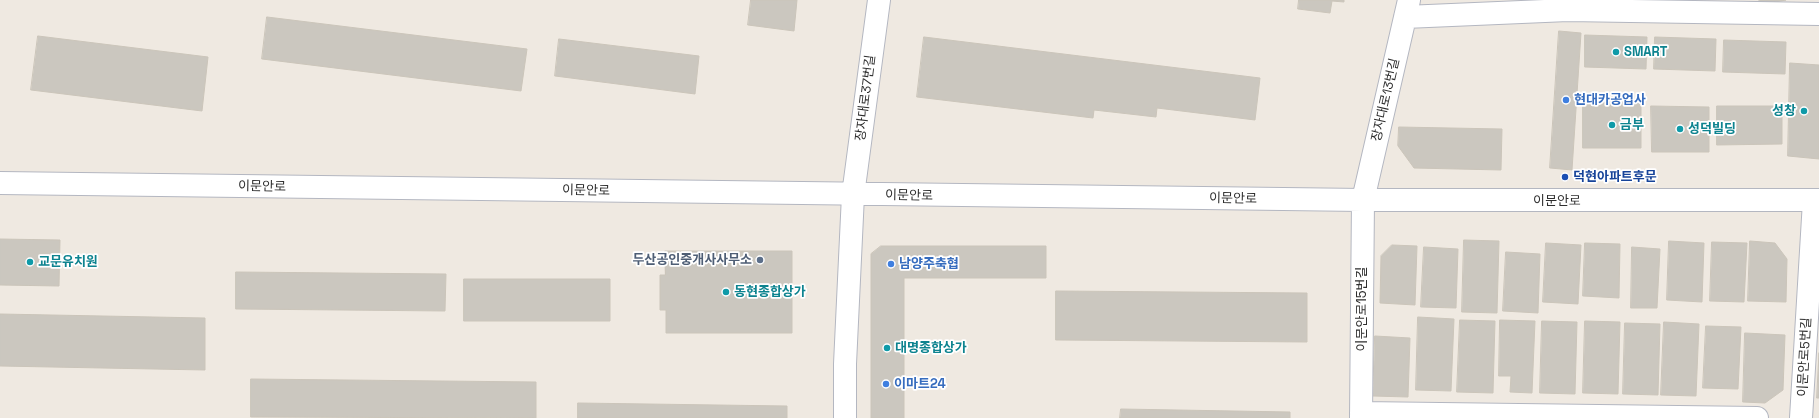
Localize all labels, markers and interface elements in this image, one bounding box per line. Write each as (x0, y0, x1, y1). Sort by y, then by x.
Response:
place label: SMART (1624, 44, 1667, 60)
marker: SMART (1611, 47, 1621, 57)
street label: 장자대로37번길 (853, 54, 879, 142)
street label: 장자대로13번길 (1369, 57, 1403, 143)
place label: 현대카공업사 (1574, 92, 1646, 108)
marker: 현대카공업사 (1561, 95, 1571, 105)
place label: 성창 (1772, 103, 1796, 119)
marker: 성창 (1799, 106, 1809, 116)
place label: 금부 (1620, 117, 1644, 133)
marker: 금부 (1607, 120, 1617, 130)
place label: 성덕빌딩 (1688, 121, 1736, 137)
marker: 성덕빌딩 (1675, 124, 1685, 134)
place label: 덕현아파트후문 (1573, 169, 1657, 185)
marker: 덕현아파트후문 (1560, 172, 1570, 182)
street label: 이문안로 (238, 179, 286, 195)
street label: 이문안로 (562, 183, 610, 199)
street label: 이문안로 (885, 188, 933, 204)
street label: 이문안로 (1209, 191, 1257, 207)
street label: 이문안로 (1533, 193, 1581, 209)
place label: 두산공인중개사사무소 (632, 252, 752, 268)
place label: 교문유치원 (38, 254, 98, 270)
marker: 두산공인중개사사무소 (755, 255, 765, 265)
place label: 남양주축협 (899, 256, 959, 272)
marker: 교문유치원 (25, 257, 35, 267)
marker: 남양주축협 (886, 259, 896, 269)
street label: 이문안로15번길 (1354, 267, 1370, 351)
place label: 동현종합상가 (734, 284, 806, 300)
marker: 동현종합상가 (721, 287, 731, 297)
street label: 이문안로5번길 (1795, 317, 1815, 397)
place label: 대명종합상가 (895, 340, 967, 356)
marker: 대명종합상가 (882, 343, 892, 353)
place label: 이마트24 (894, 376, 946, 392)
marker: 이마트24 (881, 379, 891, 389)

